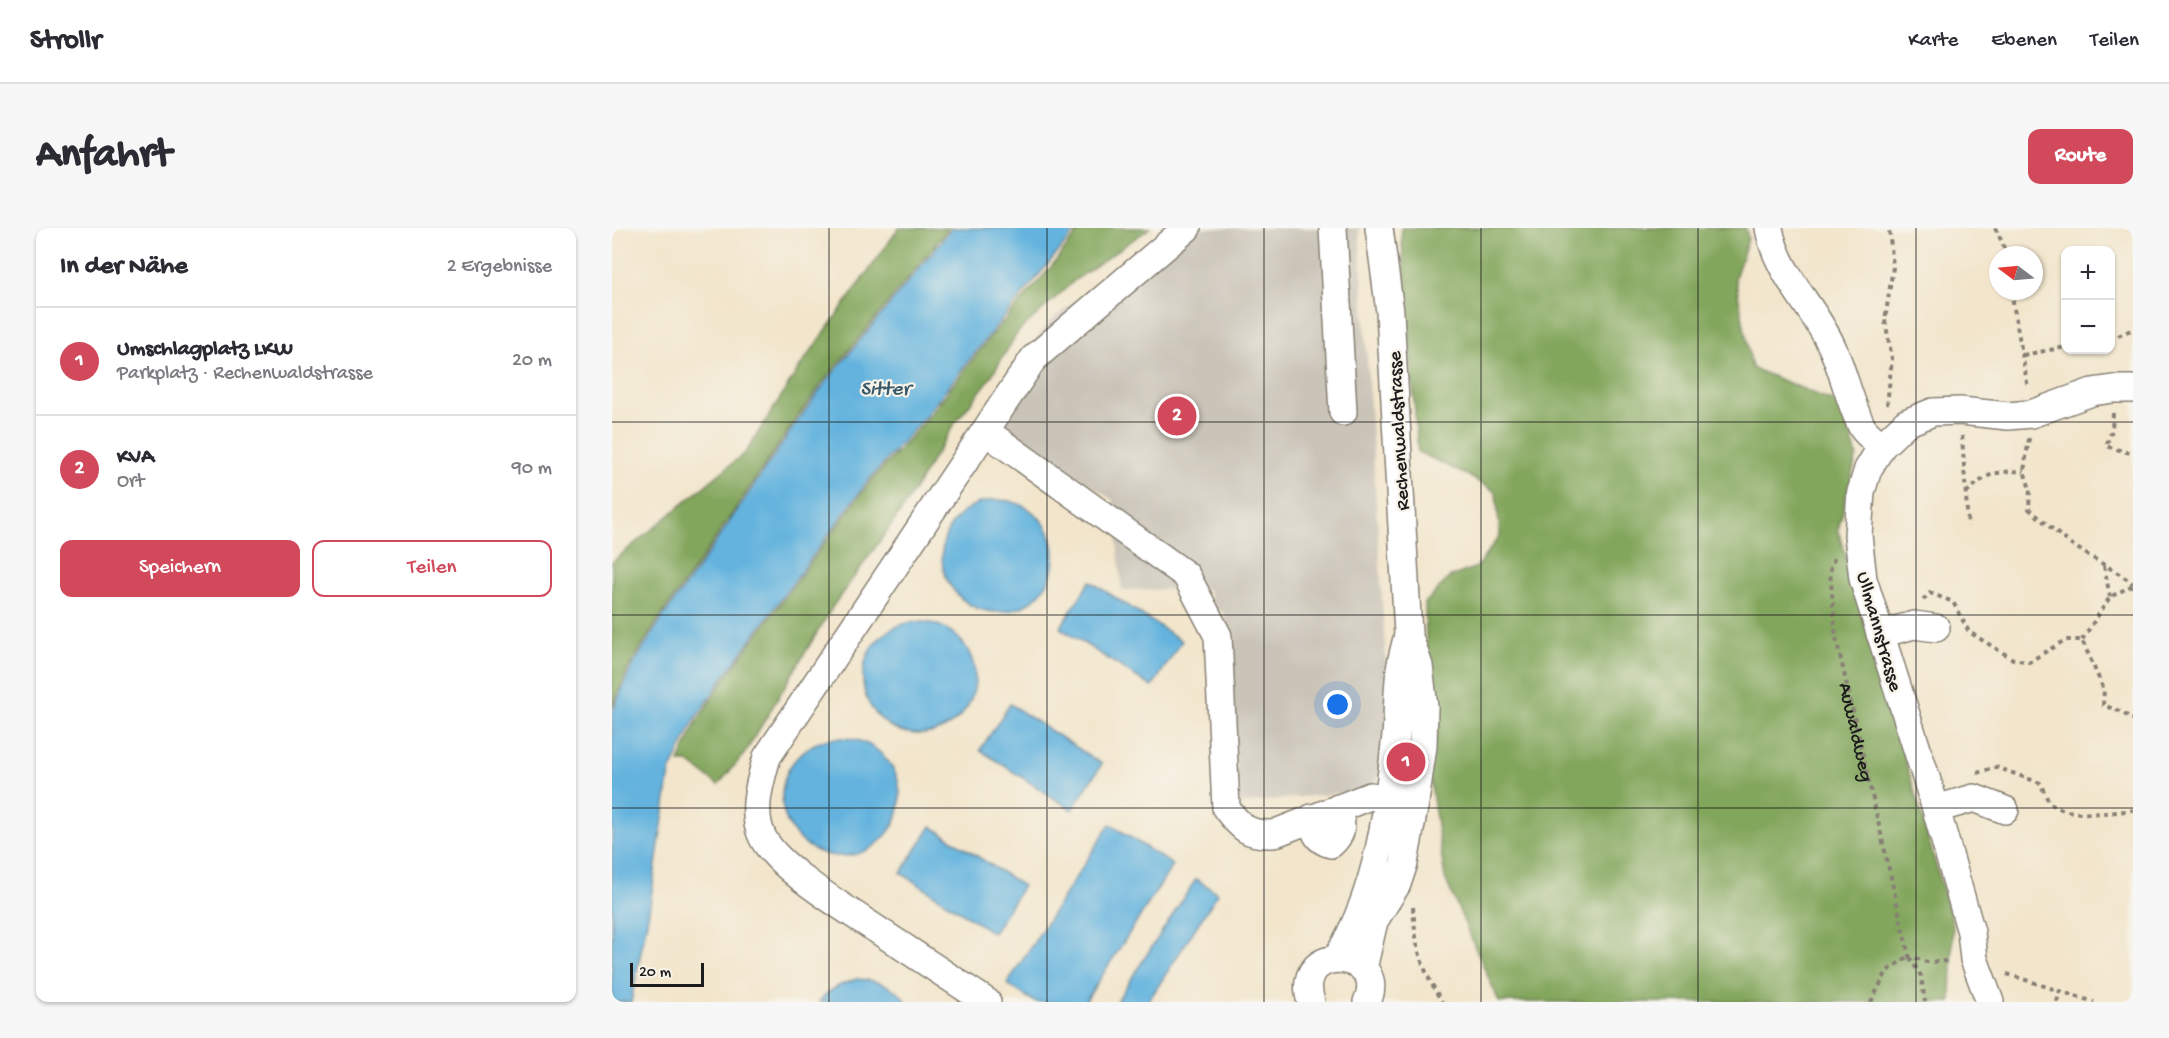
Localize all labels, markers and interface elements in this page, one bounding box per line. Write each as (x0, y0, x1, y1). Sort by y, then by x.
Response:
text: Strollr (30, 25, 101, 58)
text: Karte (1908, 29, 1958, 54)
text: Ebenen (1991, 29, 2057, 54)
text: Teilen (2090, 29, 2139, 54)
button: Route (2028, 129, 2133, 184)
text: Anfahrt (36, 132, 171, 181)
north arrow (1989, 246, 2043, 300)
map controls (2061, 246, 2115, 354)
button: + (2061, 246, 2115, 300)
text: In der Nähe (60, 252, 188, 283)
text: 2 Ergebnisse (447, 256, 552, 279)
button: − (2061, 300, 2115, 354)
text: Umschlagplatz LKW (117, 337, 293, 363)
text: 1 (75, 350, 84, 373)
text: 20 m (512, 350, 552, 373)
street label: Rechenwaldstrasse (1385, 350, 1416, 511)
text: Parkplatz · Rechenwaldstrasse (117, 363, 373, 386)
water label: Sitter (860, 378, 914, 403)
pin: 2 (1158, 394, 1196, 438)
text: KVA (117, 445, 154, 471)
text: 2 (75, 458, 84, 481)
text: 90 m (512, 458, 552, 481)
text: Ort (117, 471, 144, 494)
button: Speichern (60, 540, 300, 597)
button: Teilen (312, 540, 552, 597)
street label: Ullmannstrasse (1850, 569, 1906, 695)
street label: Auwaldweg (1832, 681, 1877, 784)
your location (1323, 690, 1352, 719)
pin: 1 (1386, 740, 1426, 784)
scale bar (630, 960, 704, 988)
text: 20 m (639, 964, 671, 983)

